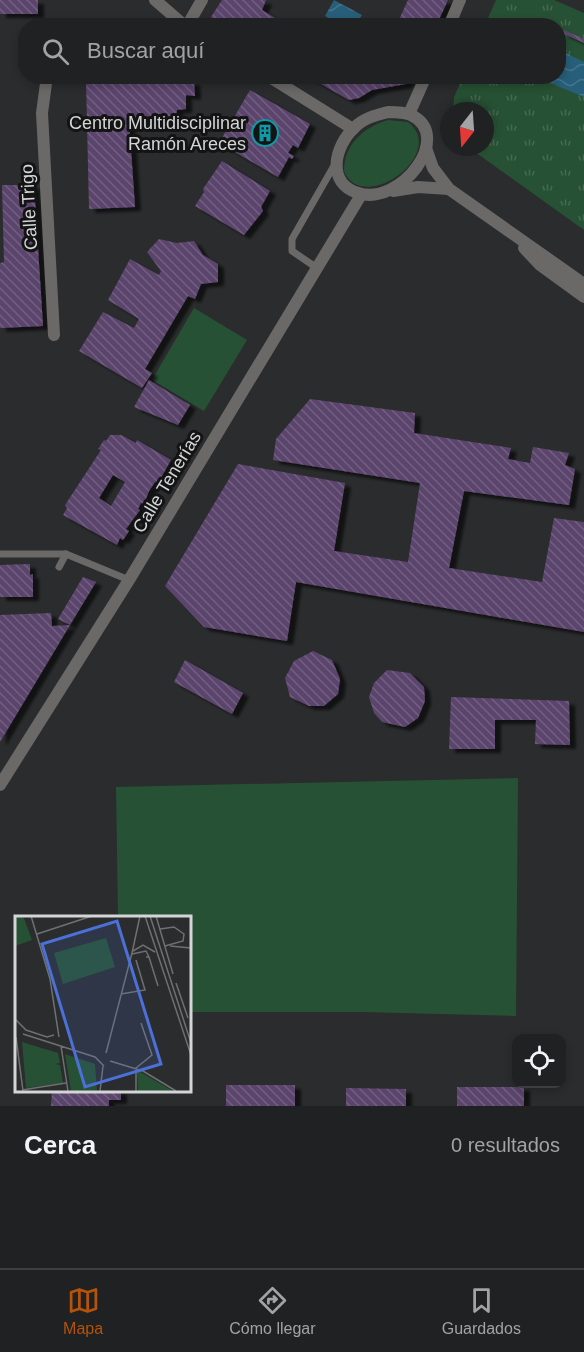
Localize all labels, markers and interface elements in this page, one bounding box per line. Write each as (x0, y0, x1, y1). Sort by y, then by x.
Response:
search box (18, 18, 566, 84)
icon: search (39, 35, 72, 68)
text: Buscar aquí (87, 38, 204, 63)
north arrow (440, 102, 494, 156)
place label: Centro Multidisciplinar Ramón Areces (69, 113, 246, 154)
building icon: Centro Multidisciplinar Ramón Areces (250, 118, 280, 148)
street label: Calle Trigo (17, 164, 41, 250)
street label: Calle Tenerías (129, 428, 205, 536)
inset map (15, 916, 190, 1091)
map controls (512, 1034, 566, 1088)
button: locate (512, 1034, 566, 1088)
text: Cerca (24, 1130, 96, 1160)
text: 0 resultados (451, 1134, 560, 1156)
tab: Mapa (63, 1284, 103, 1338)
tab: Cómo llegar (229, 1284, 316, 1338)
tab: Guardados (442, 1284, 521, 1338)

